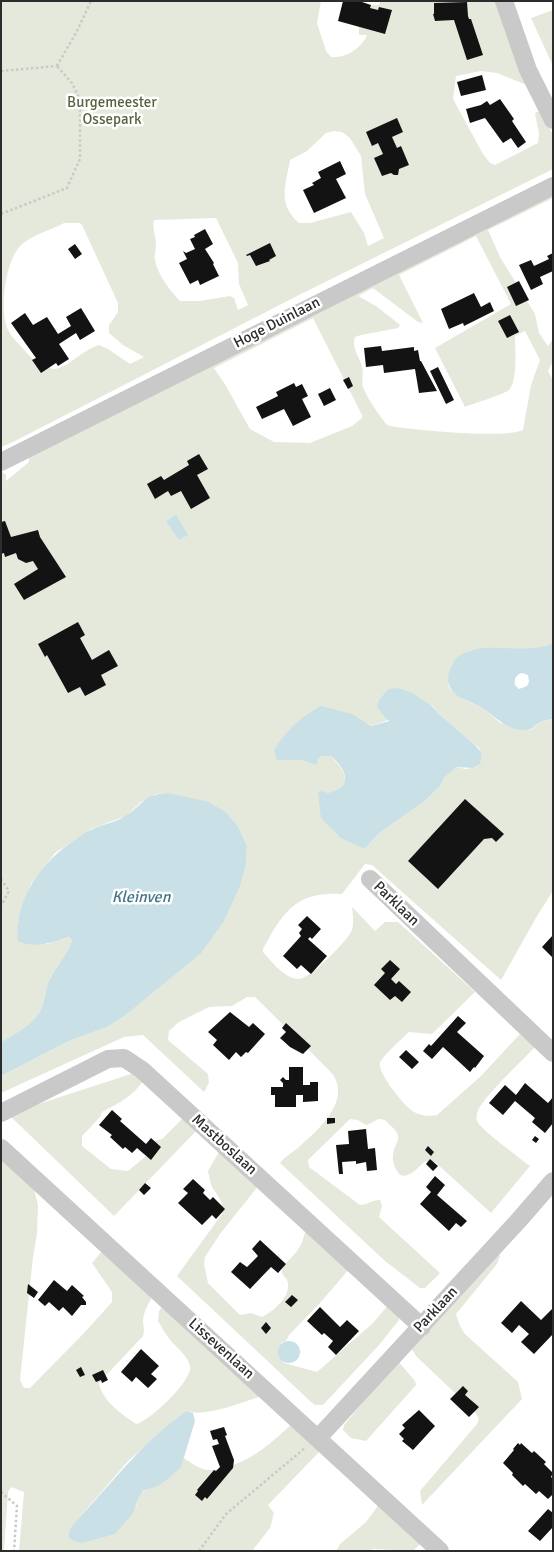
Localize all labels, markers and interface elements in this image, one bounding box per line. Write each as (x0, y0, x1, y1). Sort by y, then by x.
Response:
park label: Burgemeester Ossepark (67, 94, 157, 129)
street label: Hoge Duinlaan (231, 294, 323, 352)
street label: Parklaan (369, 878, 423, 930)
water label: Kleinven (112, 888, 170, 908)
street label: Mastboslaan (188, 1111, 260, 1179)
street label: Parklaan (410, 1283, 462, 1337)
street label: Lissevenlaan (184, 1315, 258, 1383)

